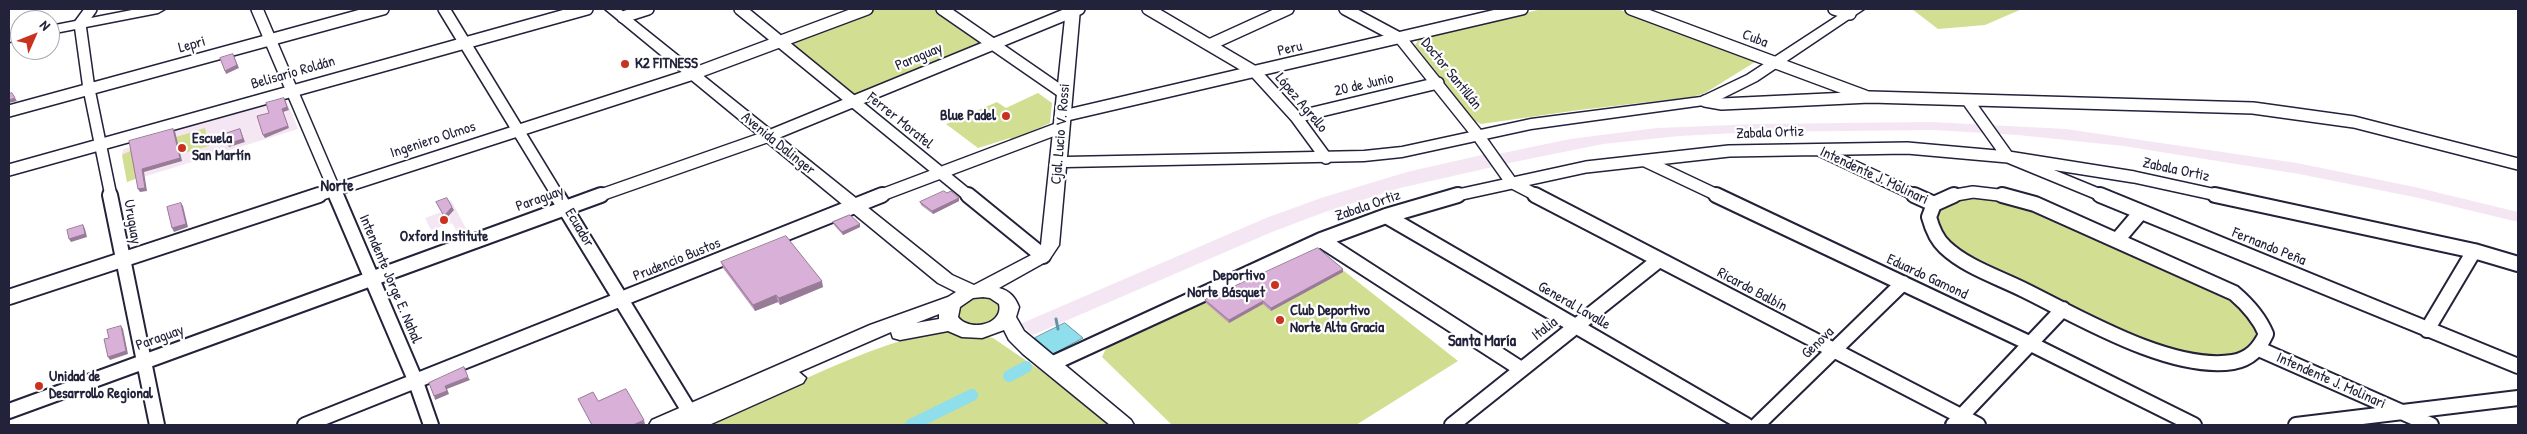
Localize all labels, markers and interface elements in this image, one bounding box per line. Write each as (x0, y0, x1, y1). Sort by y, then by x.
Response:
north arrow (10, 10, 60, 60)
text: N (36, 16, 55, 34)
street label: Cuba (1740, 26, 1770, 52)
street label: Lepri (176, 33, 208, 57)
street label: Doctor Santillán (1417, 35, 1485, 113)
street label: Peru (1276, 37, 1304, 61)
street label: Paraguay (893, 39, 945, 75)
street label: Belisario Roldán (249, 52, 337, 94)
place label: K2 FITNESS (635, 55, 698, 73)
marker: K2 FITNESS (619, 58, 631, 70)
street label: 20 de Junio (1333, 69, 1395, 101)
street label: López Agrello (1271, 70, 1331, 136)
street label: Cjal. Lucio V. Rossi (1048, 83, 1074, 185)
street label: Ferrer Moratel (863, 89, 937, 153)
place label: Blue Padel (940, 107, 996, 125)
street label: Avenida Dalinger (737, 109, 819, 179)
marker: Blue Padel (1000, 110, 1012, 122)
street label: Ingeniero Olmos (388, 118, 478, 162)
street label: Zabala Ortiz (1736, 123, 1804, 143)
place label: Escuela San Martín (192, 130, 251, 165)
marker: Escuela San Martín (176, 142, 188, 154)
street label: Intendente J. Molinari (1817, 143, 1931, 209)
street label: Zabala Ortiz (2141, 154, 2211, 186)
district label: Norte (321, 177, 353, 197)
street label: Paraguay (514, 182, 566, 216)
street label: Zabala Ortiz (1333, 186, 1403, 226)
street label: Uruguay (119, 198, 145, 246)
street label: Ecuador (560, 205, 598, 251)
street label: Intendente Jorge E. Nahal (355, 212, 425, 346)
marker: Oxford Institute (438, 214, 450, 226)
street label: Fernando Peña (2229, 224, 2309, 270)
place label: Oxford Institute (400, 228, 488, 246)
street label: Prudencio Bustos (631, 234, 723, 286)
street label: Eduardo Gamond (1884, 250, 1970, 304)
street label: Ricardo Balbín (1714, 264, 1790, 316)
place label: Deportivo Norte Básquet (1187, 267, 1265, 302)
street label: General Lavalle (1535, 278, 1613, 334)
marker: Deportivo Norte Básquet (1269, 279, 1281, 291)
place label: Club Deportivo Norte Alta Gracia (1290, 302, 1384, 337)
street label: Italia (1529, 313, 1561, 345)
marker: Club Deportivo Norte Alta Gracia (1274, 314, 1286, 326)
street label: Paraguay (134, 321, 186, 355)
street label: Genova (1798, 323, 1838, 363)
district label: Santa María (1448, 332, 1516, 352)
street label: Intendente J. Molinari (2274, 349, 2388, 413)
place label: Unidad de Desarrollo Regional (49, 368, 153, 403)
marker: Unidad de Desarrollo Regional (33, 380, 45, 392)

